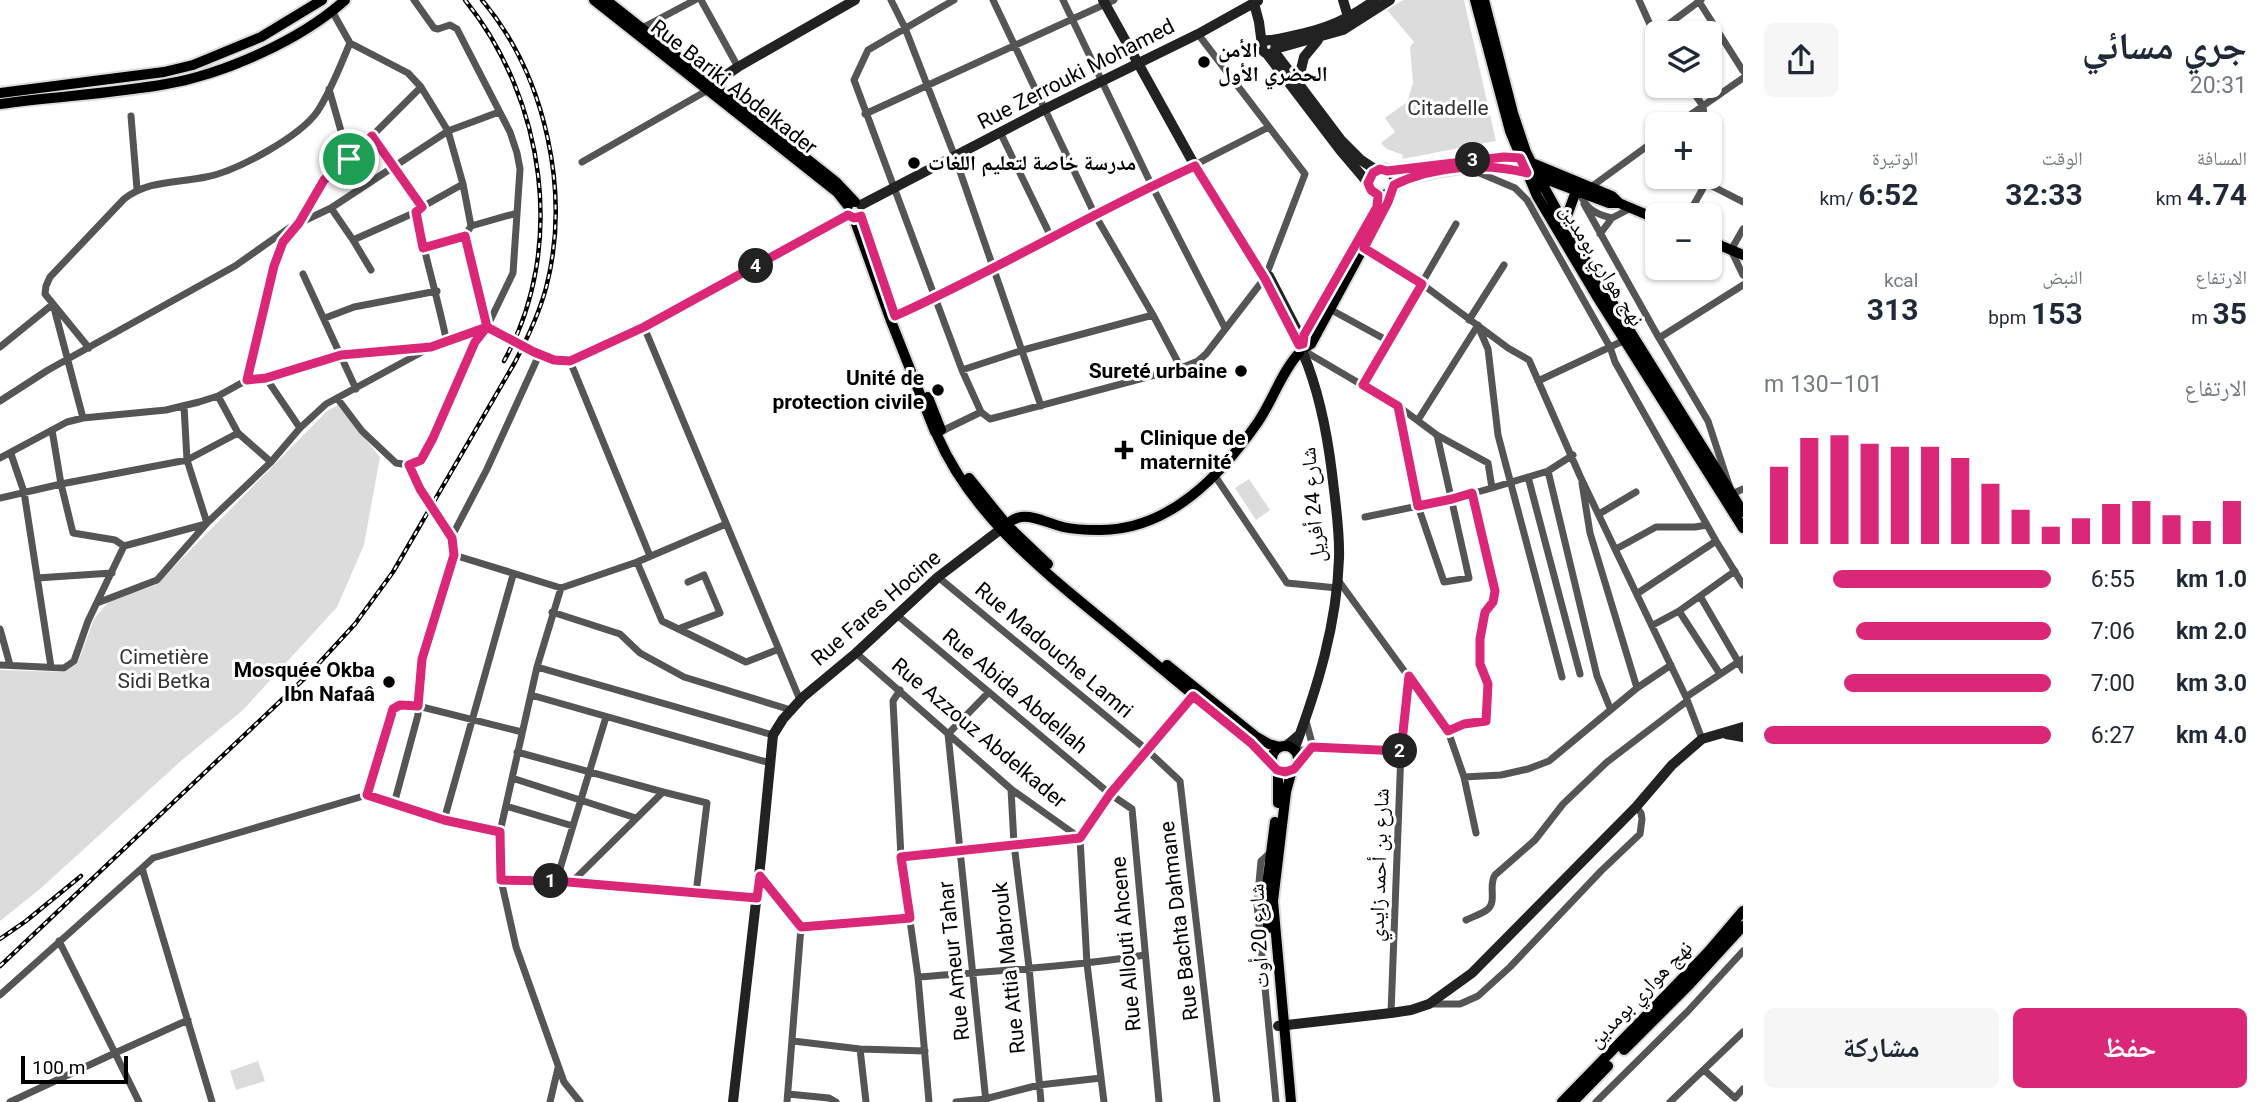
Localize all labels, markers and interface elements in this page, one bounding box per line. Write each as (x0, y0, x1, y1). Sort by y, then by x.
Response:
street label: Rue Zerrouki Mohamed (974, 14, 1178, 134)
street label: Rue Bariki Abdelkader (646, 15, 822, 159)
map controls (1645, 21, 1722, 280)
button: layers (1645, 21, 1722, 98)
button: share (1764, 23, 1838, 97)
text: جري مسائي (2082, 24, 2247, 68)
place label: الأمن الحضري الأول (1218, 38, 1328, 90)
marker: الأمن الحضري الأول (1196, 54, 1212, 70)
text: 20:31 (2190, 72, 2247, 99)
park label: Citadelle (1407, 96, 1489, 120)
button: + (1645, 112, 1722, 189)
pin (319, 129, 379, 189)
icon: arrive (330, 140, 368, 178)
pin: 3 (1456, 142, 1490, 178)
text: الوتيرة (1872, 147, 1918, 170)
text: الوقت (2042, 147, 2083, 170)
text: المسافة (2197, 147, 2247, 170)
text: 3 (1467, 148, 1478, 171)
place label: مدرسة خاصة لتعليم اللغات (928, 151, 1136, 177)
marker: مدرسة خاصة لتعليم اللغات (906, 155, 922, 171)
text: 6:52 (1858, 177, 1918, 212)
text: 32:33 (2005, 177, 2083, 212)
text: 4.74 (2187, 177, 2247, 212)
text: /km (1819, 187, 1858, 210)
text: km (2156, 187, 2187, 210)
street label: نهج هواري بومدين (1551, 200, 1649, 333)
button: − (1645, 203, 1722, 280)
pin: 4 (738, 248, 774, 284)
text: 4 (750, 254, 761, 277)
text: النبض (2042, 266, 2083, 289)
text: الارتفاع (2195, 266, 2247, 289)
text: kcal (1884, 269, 1918, 292)
text: 313 (1867, 292, 1918, 327)
text: 153 (2031, 296, 2083, 331)
text: 35 (2213, 296, 2247, 331)
text: bpm (1988, 306, 2031, 329)
text: m (2191, 306, 2213, 329)
place label: Sureté urbaine (1089, 359, 1227, 383)
marker: Sureté urbaine (1233, 363, 1249, 379)
place label: Unité de protection civile (772, 366, 924, 414)
text: 101–130 m (1764, 371, 1883, 398)
text: الارتفاع (2184, 375, 2247, 402)
marker: Unité de protection civile (930, 382, 946, 398)
place label: Clinique de maternité (1140, 426, 1246, 474)
marker: Clinique de maternité (1114, 440, 1134, 460)
street label: شارع 24 أفريل (1295, 446, 1331, 564)
street label: Rue Fares Hocine (806, 545, 946, 671)
text: 6:55 (2091, 566, 2135, 593)
text: 1.0 km (2176, 566, 2247, 593)
street label: Rue Madouche Lamri (970, 577, 1138, 723)
text: 7:06 (2091, 618, 2135, 645)
text: 2.0 km (2176, 618, 2247, 645)
street label: Rue Abida Abdellah (938, 623, 1092, 759)
park label: Cimetière Sidi Betka (118, 645, 210, 693)
street label: Rue Azzouz Abdelkader (887, 653, 1071, 813)
place label: Mosquée Okba Ibn Nafaâ (234, 658, 375, 706)
text: 7:00 (2091, 670, 2135, 697)
text: 3.0 km (2176, 670, 2247, 697)
marker: Mosquée Okba Ibn Nafaâ (381, 674, 397, 690)
text: 6:27 (2091, 722, 2135, 749)
text: 4.0 km (2176, 722, 2247, 749)
pin: 2 (1382, 734, 1418, 768)
text: 2 (1394, 739, 1405, 762)
street label: شارع بن أحمد زايدي (1364, 788, 1398, 942)
street label: Rue Bachta Dahmane (1155, 820, 1203, 1022)
street label: Rue Allouti Ahcene (1106, 855, 1146, 1033)
pin: 1 (534, 864, 568, 898)
text: 1 (545, 869, 556, 892)
street label: Rue Ameur Tahar (934, 880, 974, 1042)
street label: Rue Attia Mabrouk (988, 881, 1030, 1055)
street label: شارع 20 أوت (1244, 883, 1275, 989)
street label: نهج هواري بومدين (1583, 936, 1700, 1055)
button: مشاركة (1764, 1008, 1999, 1088)
button: حفظ (2013, 1008, 2247, 1088)
scale bar (21, 1053, 128, 1085)
text: 100 m (32, 1056, 85, 1079)

